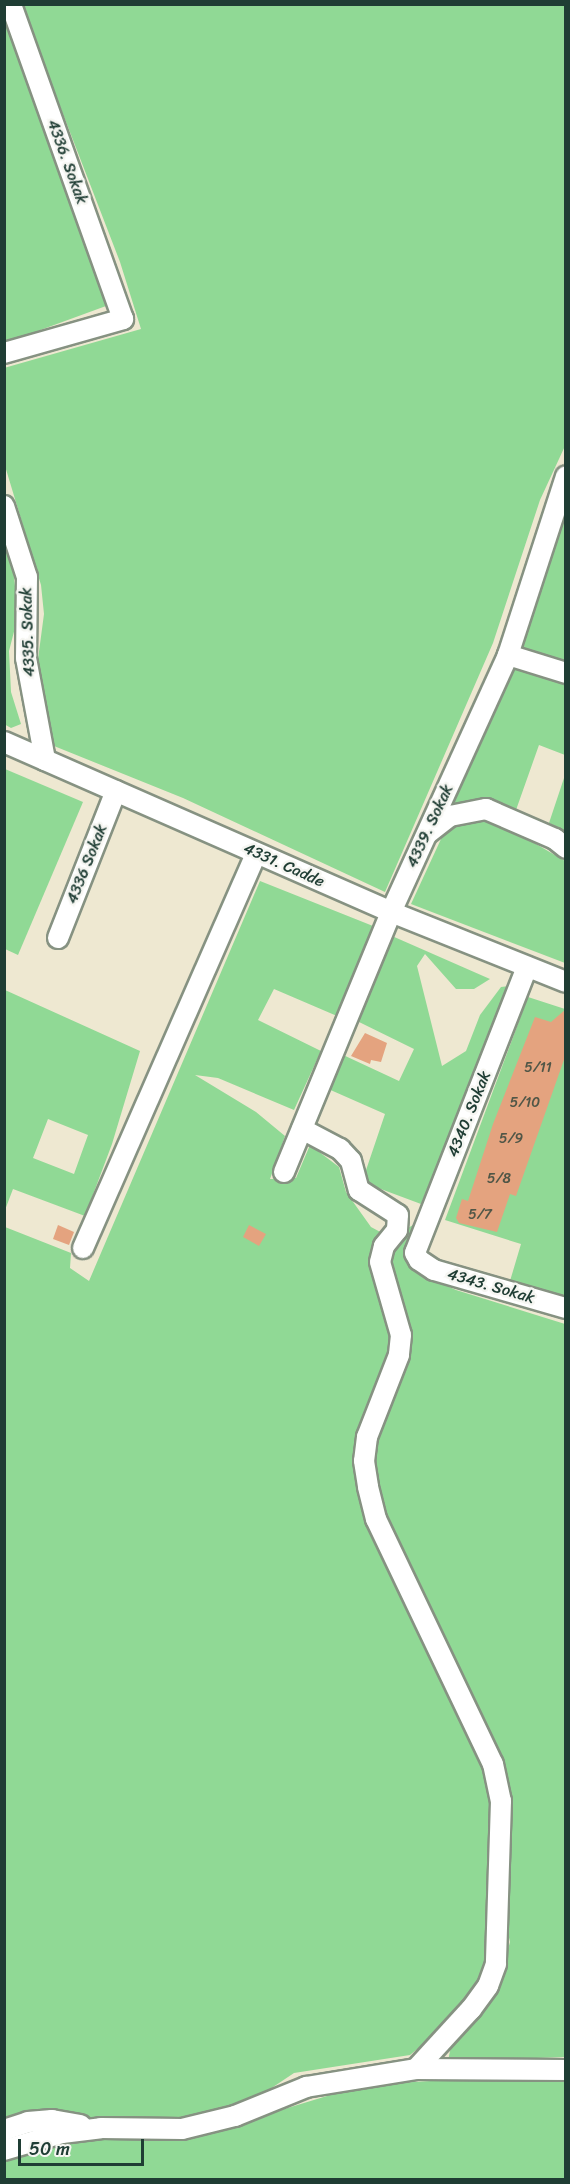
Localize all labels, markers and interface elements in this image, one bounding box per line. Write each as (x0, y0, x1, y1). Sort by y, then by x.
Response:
street label: 4336. Sokak (43, 117, 91, 207)
street label: 4335. Sokak (17, 587, 39, 677)
street label: 4339. Sokak (402, 781, 458, 871)
street label: 4336 Sokak (62, 821, 112, 907)
street label: 4331. Cadde (241, 839, 327, 891)
house number: 5/11 (524, 1060, 552, 1076)
street label: 4340. Sokak (443, 1068, 495, 1160)
house number: 5/10 (510, 1095, 540, 1111)
house number: 5/9 (499, 1131, 523, 1147)
house number: 5/8 (487, 1171, 511, 1187)
house number: 5/7 (468, 1207, 492, 1223)
street label: 4343. Sokak (445, 1264, 537, 1308)
scale bar (21, 2127, 147, 2165)
text: 50 m (29, 2133, 70, 2165)

